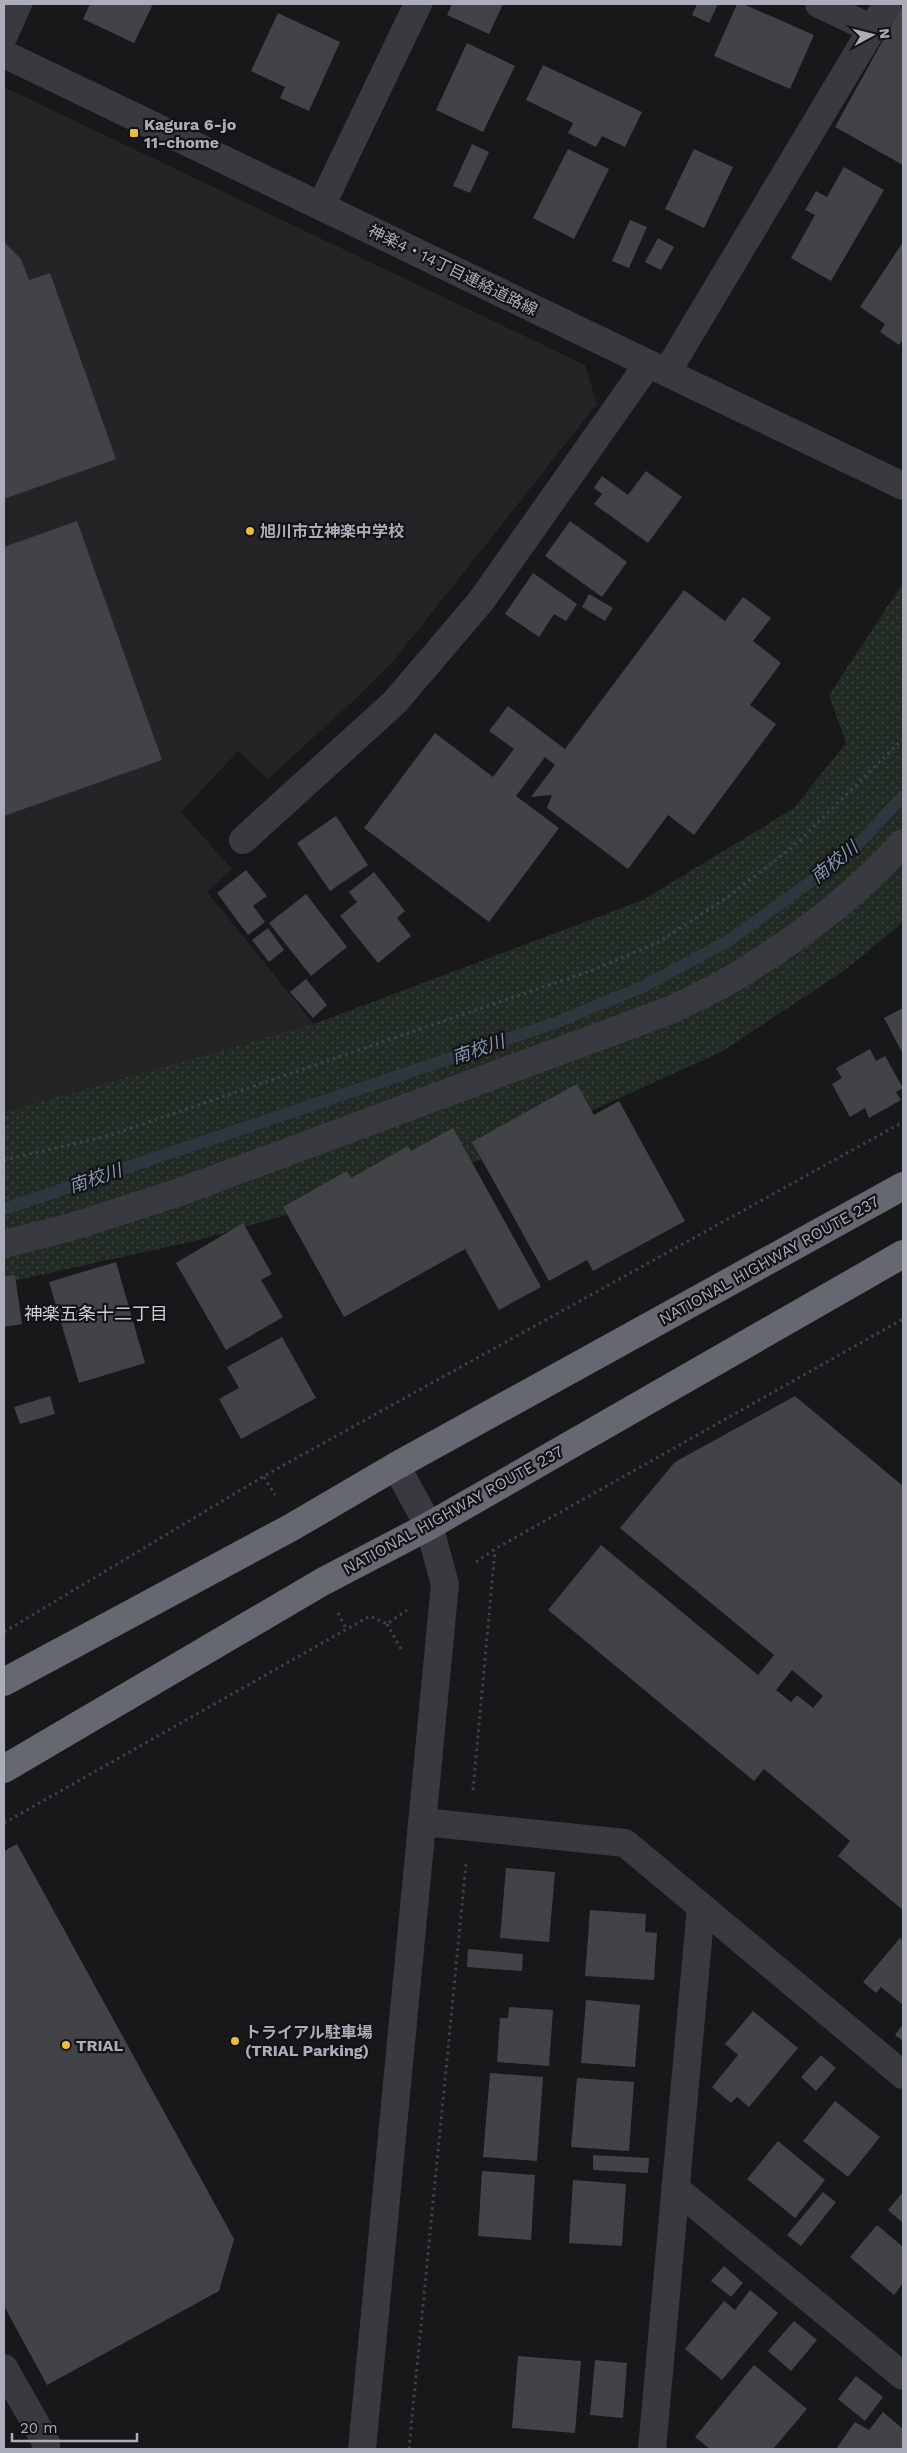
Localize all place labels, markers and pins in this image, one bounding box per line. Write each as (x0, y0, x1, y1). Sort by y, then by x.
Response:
place label: Kagura 6-jo 11-chome (144, 115, 237, 152)
marker: Kagura 6-jo 11-chome (128, 127, 140, 139)
place label: 旭川市立神楽中学校 (260, 522, 404, 541)
marker: 旭川市立神楽中学校 (244, 525, 256, 537)
place label: トライアル駐車場 (TRIAL Parking) (245, 2023, 373, 2060)
marker: トライアル駐車場 (TRIAL Parking) (229, 2035, 241, 2047)
place label: TRIAL (76, 2036, 123, 2055)
marker: TRIAL (60, 2039, 72, 2051)

